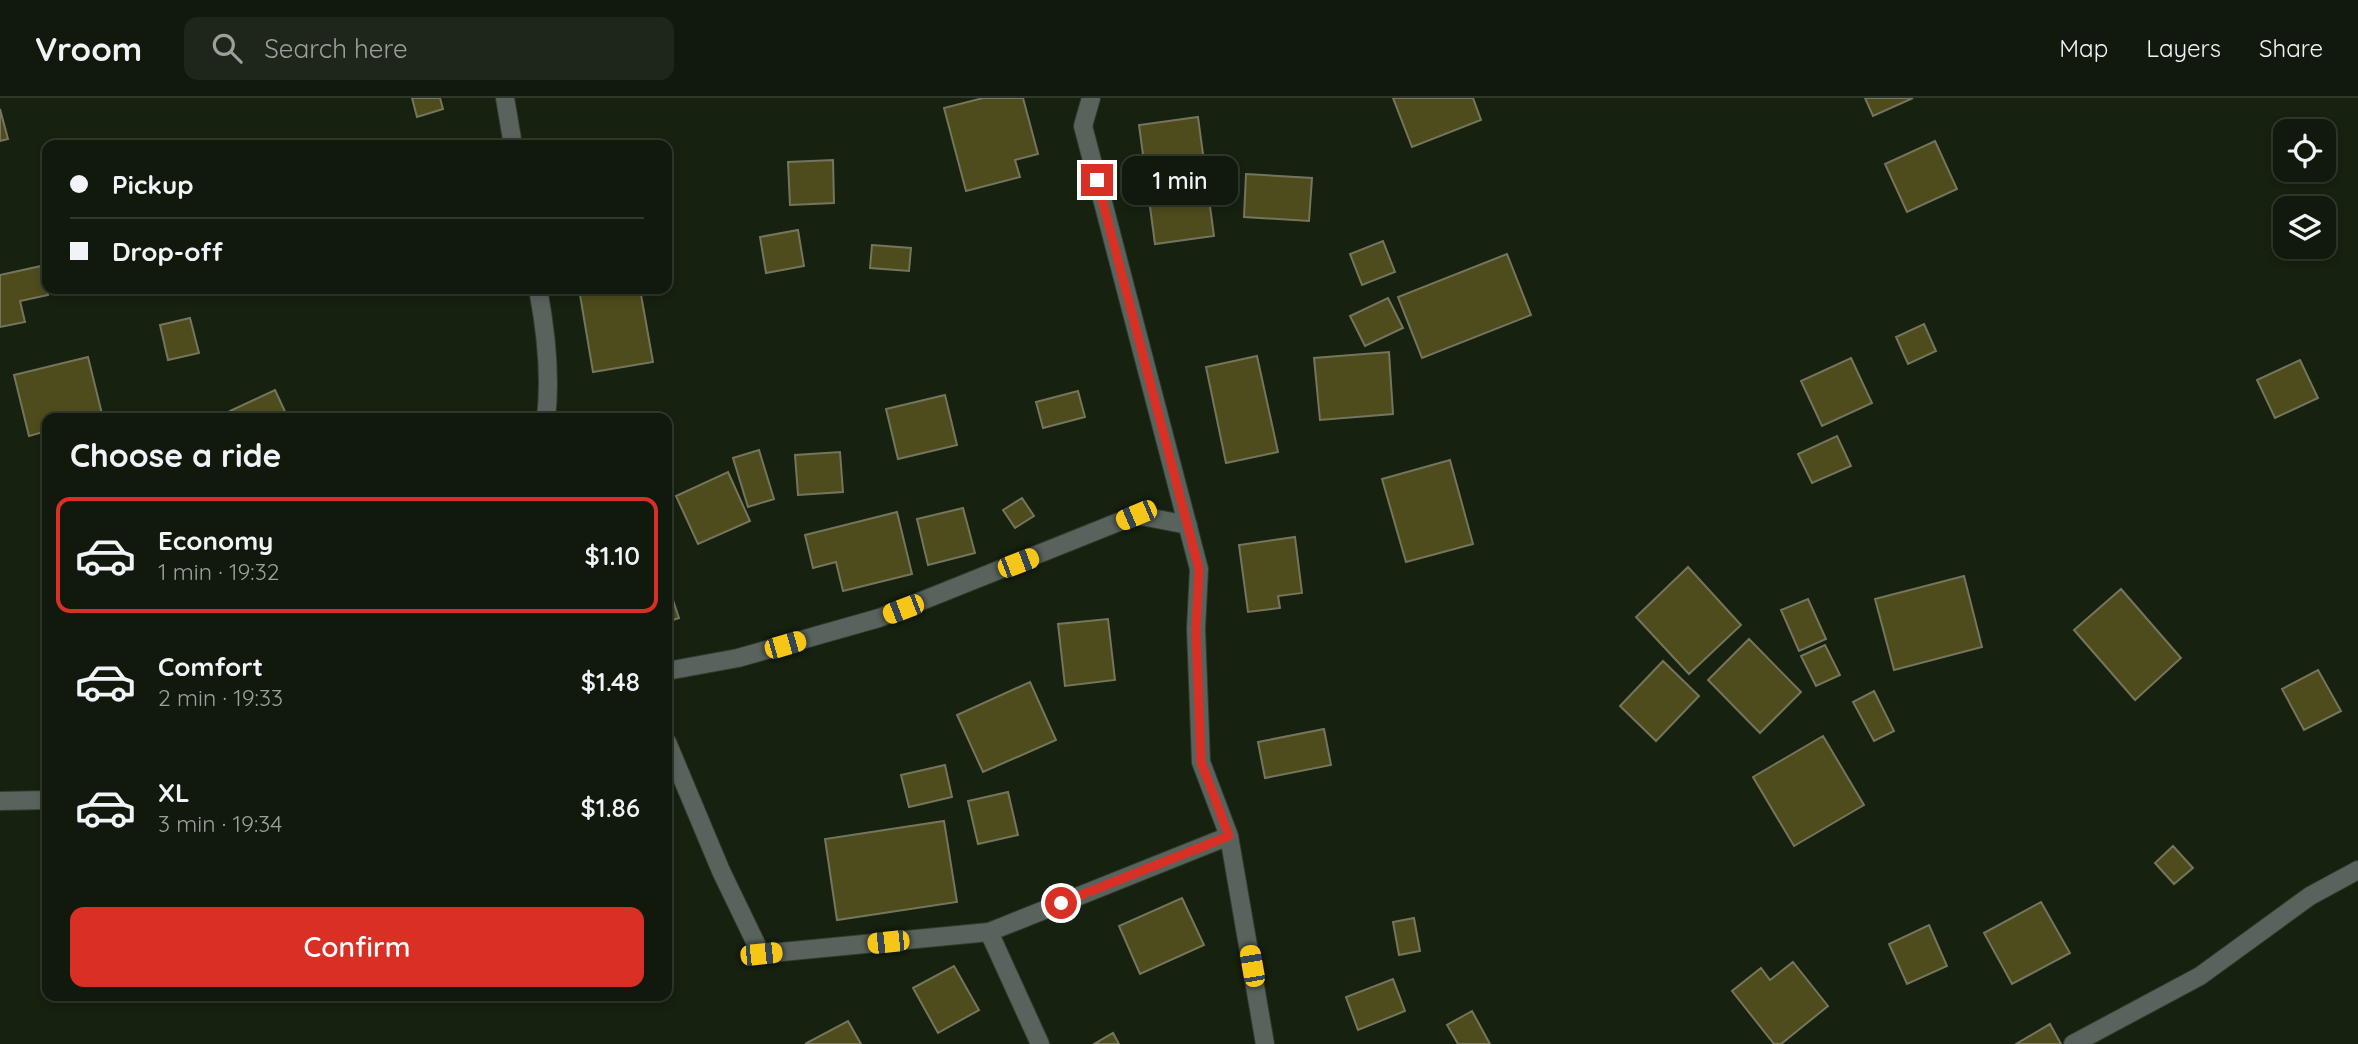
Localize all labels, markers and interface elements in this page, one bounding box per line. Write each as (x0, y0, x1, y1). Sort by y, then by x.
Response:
search box (184, 17, 674, 80)
text: Vroom (35, 28, 142, 69)
icon: search (208, 29, 246, 67)
text: Search here (264, 32, 408, 65)
text: Map (2059, 33, 2108, 63)
text: Layers (2146, 33, 2221, 63)
text: Share (2259, 33, 2323, 63)
map controls (2273, 119, 2336, 259)
button: locate (2273, 119, 2336, 182)
callout: 1 min (1122, 155, 1237, 204)
route end (1081, 164, 1113, 196)
text: 1 min (1152, 166, 1208, 195)
text: Pickup (112, 168, 194, 201)
button: layers (2273, 196, 2336, 259)
text: Drop-off (112, 235, 223, 268)
text: Choose a ride (70, 435, 282, 475)
car (1113, 497, 1160, 533)
icon: car (74, 524, 137, 587)
text: Economy (158, 524, 273, 557)
text: $1.10 (584, 539, 640, 572)
car (995, 546, 1042, 580)
text: 1 min · 19:32 (158, 557, 279, 586)
car (880, 592, 927, 626)
car (762, 629, 809, 661)
icon: car (74, 650, 137, 713)
text: Comfort (158, 650, 263, 683)
text: $1.48 (581, 665, 640, 698)
text: 2 min · 19:33 (158, 683, 283, 712)
icon: car (74, 776, 137, 839)
text: XL (158, 776, 190, 809)
text: $1.86 (581, 791, 640, 824)
text: 3 min · 19:34 (158, 809, 282, 838)
route start (1045, 887, 1077, 919)
button: Confirm (70, 907, 644, 987)
car (867, 929, 910, 955)
car (740, 941, 783, 967)
car (1239, 943, 1266, 989)

